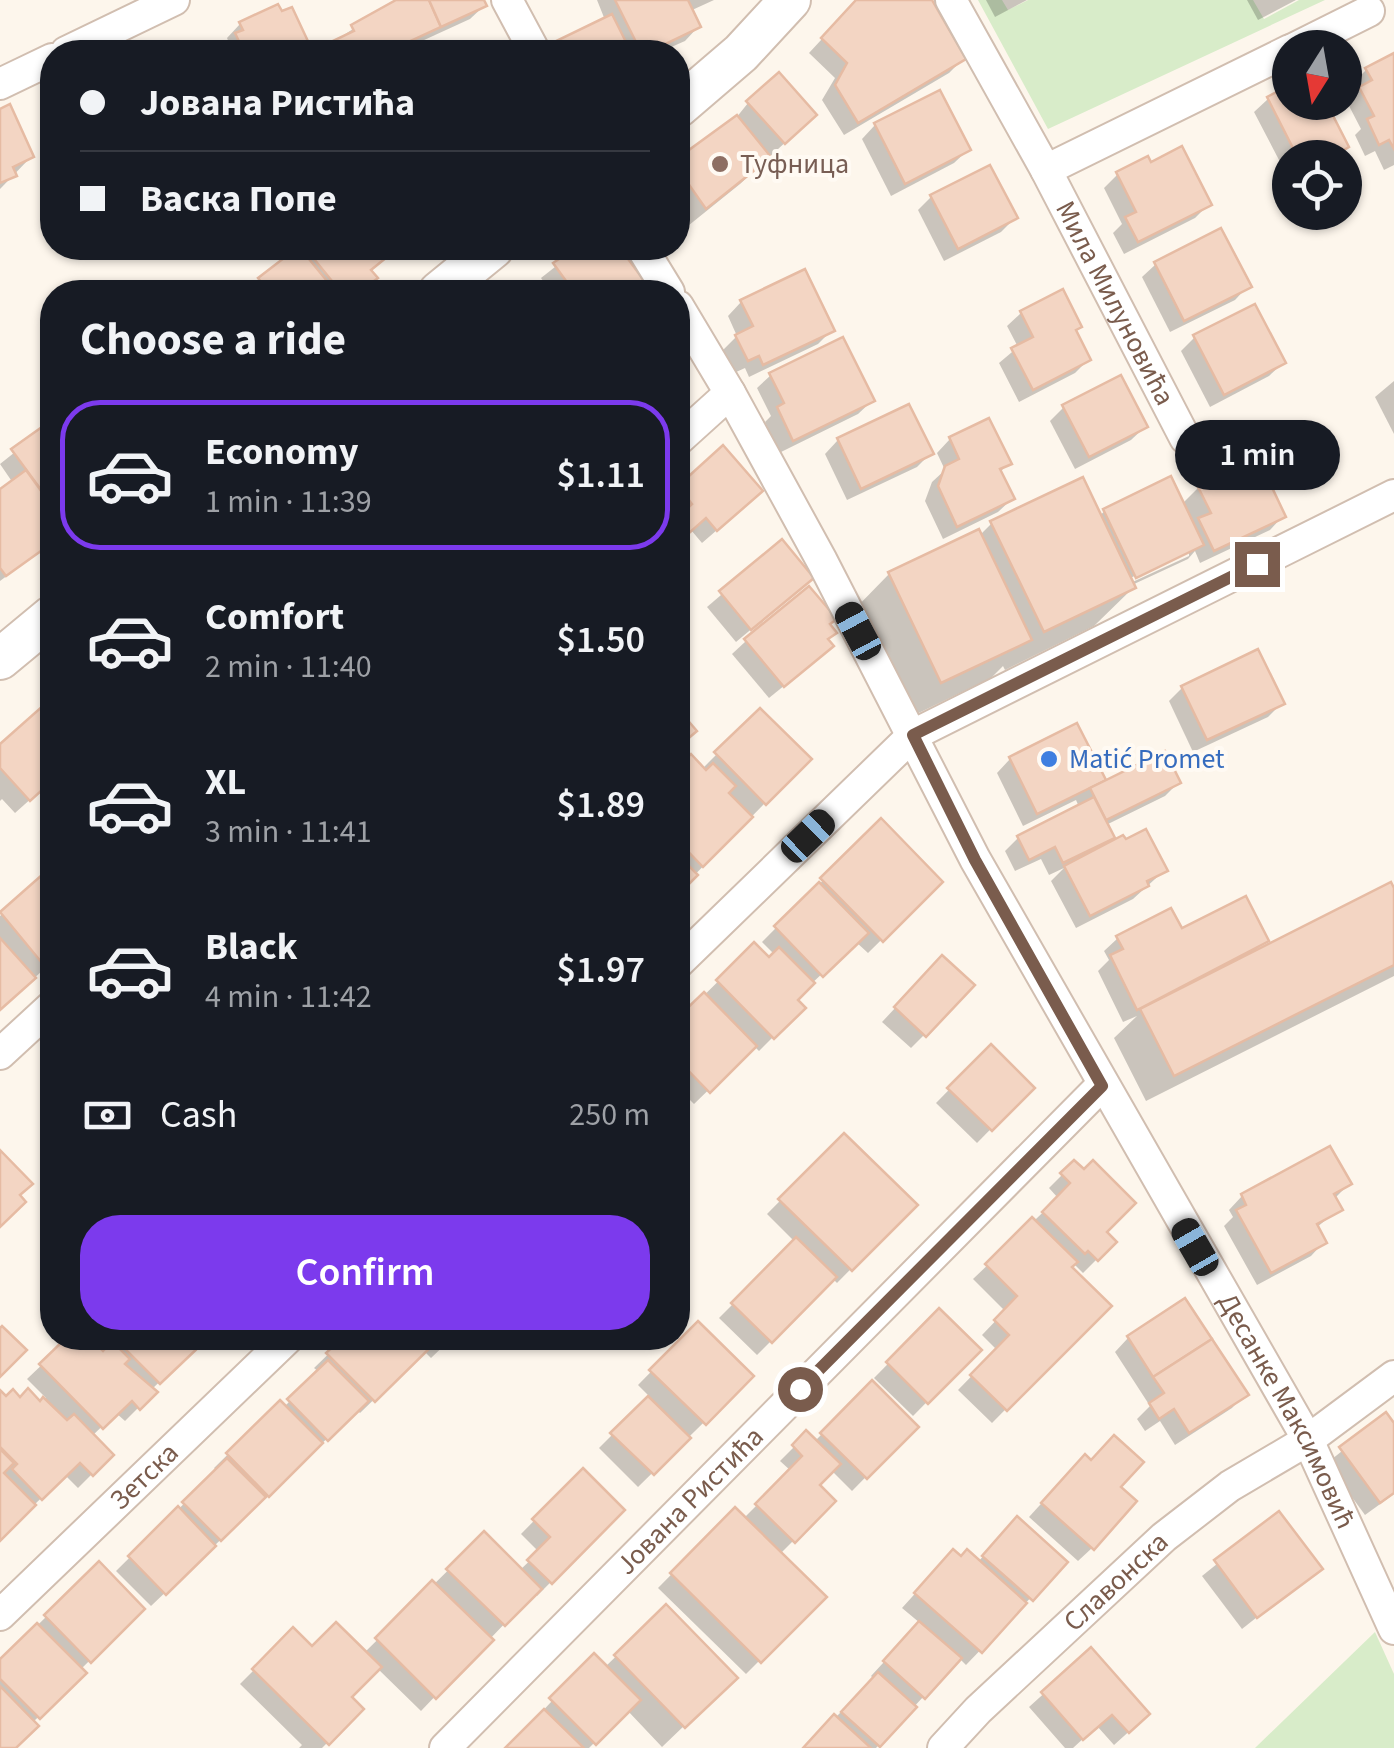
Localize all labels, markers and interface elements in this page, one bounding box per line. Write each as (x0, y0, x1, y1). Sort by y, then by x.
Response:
north arrow (1272, 30, 1362, 120)
map controls (1272, 30, 1362, 230)
text: Јована Ристића (140, 76, 415, 130)
button: locate (1272, 140, 1362, 230)
place label: Туфница (740, 144, 849, 184)
marker: Туфница (709, 153, 731, 175)
text: Васка Попе (140, 172, 337, 226)
street label: Мила Милуновића (1045, 194, 1185, 412)
text: Choose a ride (80, 308, 346, 372)
callout: 1 min (1174, 419, 1340, 489)
text: Economy (205, 425, 358, 479)
icon: car (85, 430, 175, 520)
text: 1 min (1219, 432, 1296, 478)
text: $1.11 (557, 448, 645, 502)
text: 1 min · 11:39 (205, 479, 372, 525)
route end (1235, 542, 1280, 587)
text: Comfort (205, 590, 344, 644)
icon: car (85, 595, 175, 685)
car (831, 597, 885, 665)
text: $1.50 (557, 613, 645, 667)
text: 2 min · 11:40 (205, 644, 372, 690)
place label: Matić Promet (1069, 739, 1225, 779)
marker: Matić Promet (1038, 748, 1060, 770)
text: XL (205, 755, 246, 809)
icon: car (85, 760, 175, 850)
text: $1.89 (557, 778, 645, 832)
car (776, 804, 840, 868)
text: 3 min · 11:41 (205, 809, 372, 855)
text: Black (205, 920, 298, 974)
icon: car (85, 925, 175, 1015)
text: $1.97 (557, 943, 645, 997)
text: 4 min · 11:42 (205, 974, 372, 1020)
icon: cash (80, 1088, 135, 1143)
text: Cash (160, 1088, 237, 1142)
text: 250 m (569, 1092, 650, 1138)
car (1167, 1214, 1223, 1280)
button: Confirm (80, 1215, 650, 1330)
street label: Десанке Максимовић (1208, 1286, 1366, 1535)
route start (778, 1367, 823, 1412)
street label: Јована Ристића (607, 1418, 773, 1584)
street label: Зетска (101, 1434, 188, 1519)
street label: Славонска (1054, 1523, 1177, 1641)

